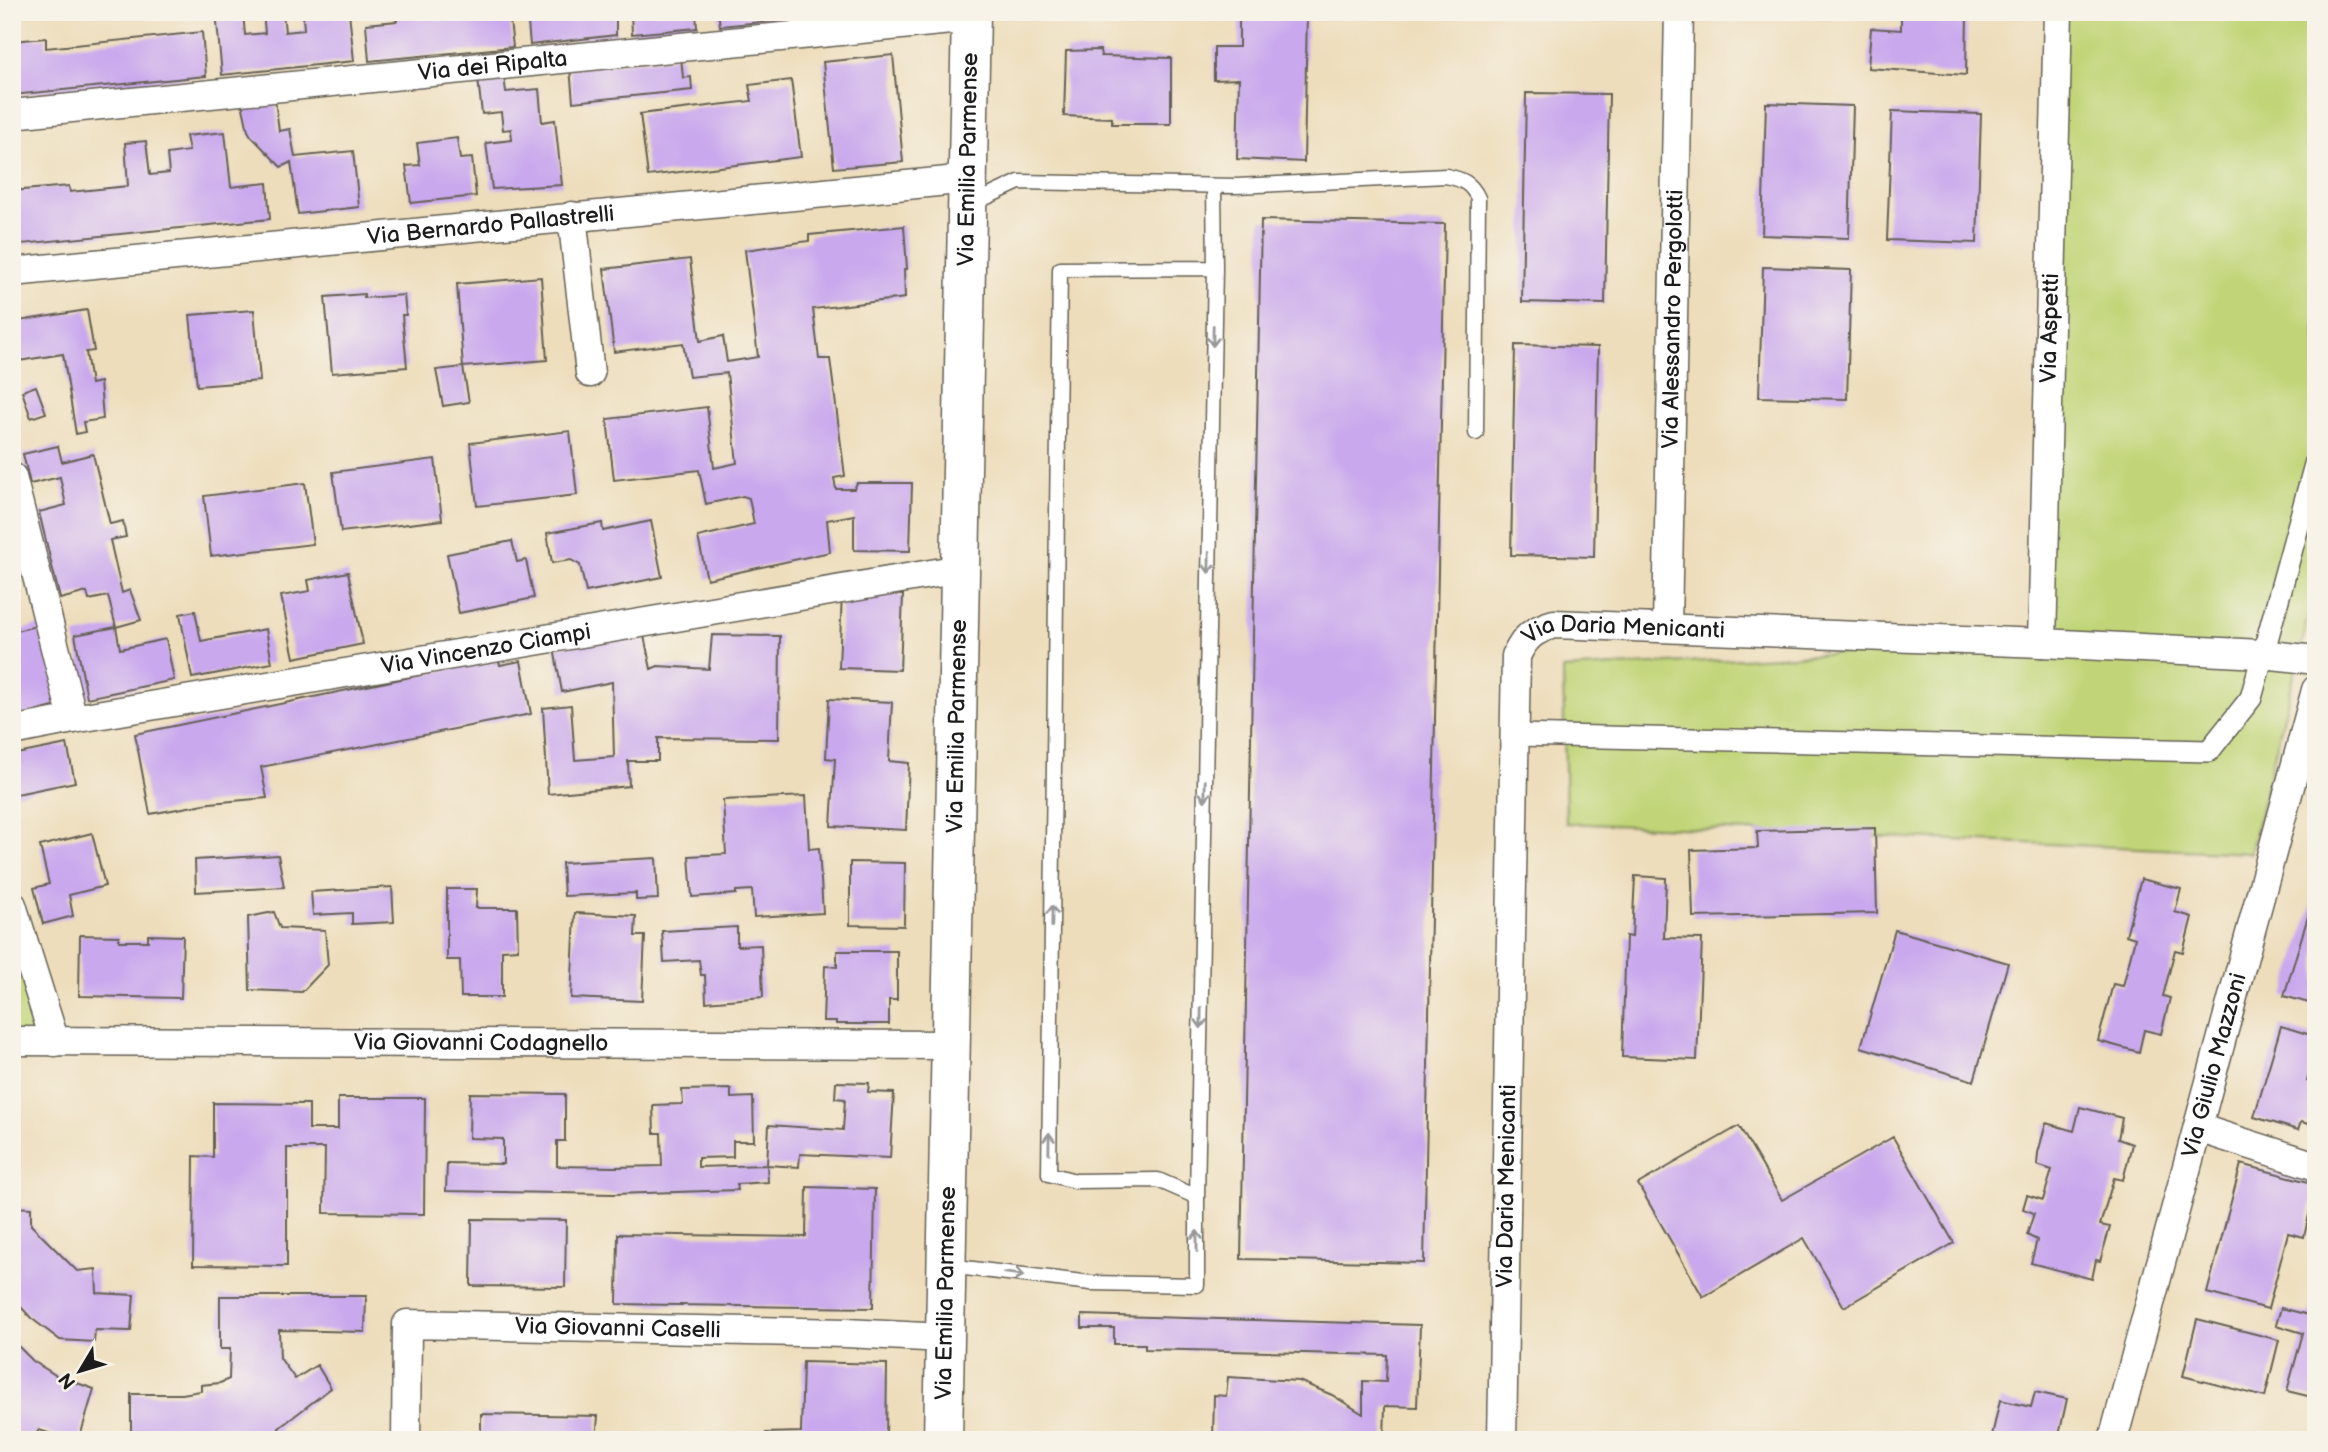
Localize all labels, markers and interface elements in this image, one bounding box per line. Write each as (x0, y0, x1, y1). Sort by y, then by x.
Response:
street label: Via dei Ripalta (417, 44, 569, 87)
street label: Via Emilia Parmense (952, 52, 984, 266)
street label: Via Alessandro Pergolotti (1656, 189, 1690, 449)
street label: Via Bernardo Pallastrelli (366, 199, 616, 251)
street label: Via Aspetti (2035, 273, 2065, 383)
one-way arrow (1206, 324, 1220, 347)
one-way arrow (1202, 552, 1216, 575)
street label: Via Daria Menicanti (1516, 610, 1725, 650)
street label: Via Vincenzo Ciampi (379, 618, 593, 681)
street label: Via Emilia Parmense (941, 619, 973, 833)
one-way arrow (1198, 779, 1212, 802)
one-way arrow (1045, 904, 1059, 927)
street label: Via Giulio Mazzoni (2176, 970, 2253, 1161)
one-way arrow (1194, 1007, 1207, 1030)
street label: Via Giovanni Codagnello (354, 1028, 608, 1058)
street label: Via Daria Menicanti (1491, 1084, 1522, 1288)
one-way arrow (1042, 1132, 1056, 1155)
street label: Via Emilia Parmense (930, 1186, 962, 1400)
one-way arrow (1190, 1229, 1204, 1252)
one-way arrow (1002, 1267, 1025, 1280)
street label: Via Giovanni Caselli (515, 1312, 721, 1344)
north arrow (46, 1336, 116, 1406)
text: N (54, 1368, 81, 1393)

